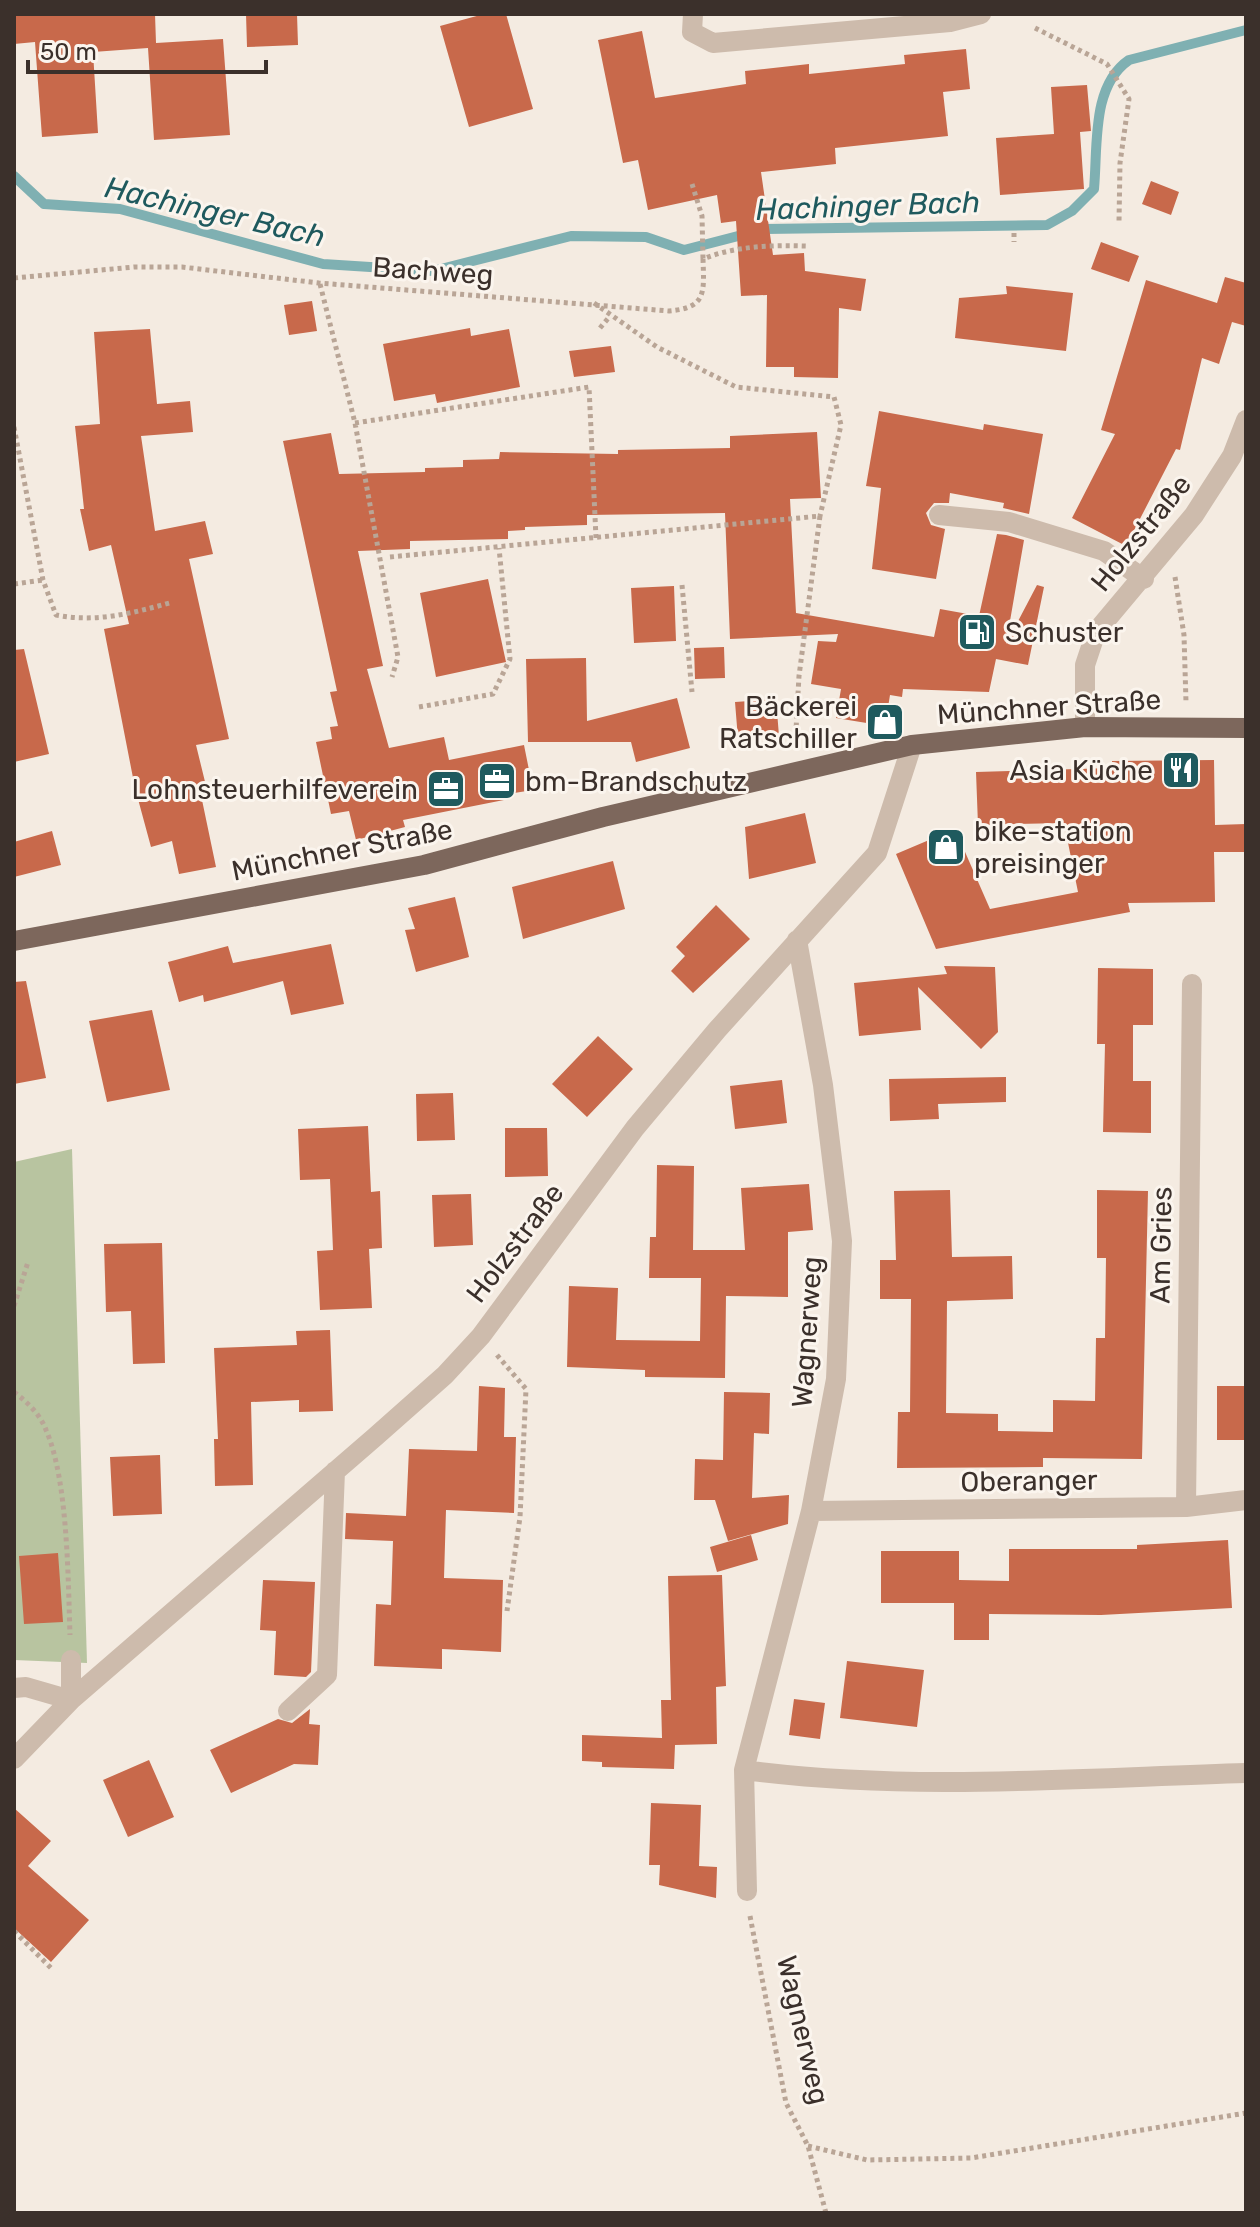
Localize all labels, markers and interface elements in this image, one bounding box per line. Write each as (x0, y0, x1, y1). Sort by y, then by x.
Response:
scale bar (28, 24, 266, 74)
text: 50 m (40, 38, 97, 66)
water label: Hachinger Bach (101, 169, 329, 255)
water label: Hachinger Bach (755, 184, 981, 228)
street label: Bachweg (372, 250, 494, 292)
street label: Holzstraße (1084, 468, 1198, 598)
fuel station icon: Schuster (956, 611, 998, 653)
place label: Schuster (1005, 616, 1124, 649)
street label: Münchner Straße (936, 683, 1162, 731)
place label: Bäckerei Ratschiller (719, 690, 857, 755)
shop icon: Bäckerei Ratschiller (864, 701, 906, 743)
restaurant icon: Asia Küche (1160, 749, 1202, 791)
place label: Asia Küche (1010, 754, 1153, 787)
office icon: bm-Brandschutz (476, 760, 518, 802)
place label: bm-Brandschutz (525, 765, 747, 798)
office icon: Lohnsteuerhilfeverein (425, 768, 467, 810)
place label: Lohnsteuerhilfeverein (132, 773, 418, 806)
street label: Münchner Straße (229, 812, 455, 888)
place label: bike-station preisinger (974, 815, 1132, 880)
shop icon: bike-station preisinger (925, 826, 967, 868)
street label: Holzstraße (460, 1177, 570, 1309)
street label: Am Gries (1143, 1186, 1179, 1304)
street label: Wagnerweg (785, 1255, 829, 1409)
street label: Oberanger (960, 1463, 1098, 1499)
street label: Wagnerweg (770, 1952, 836, 2108)

